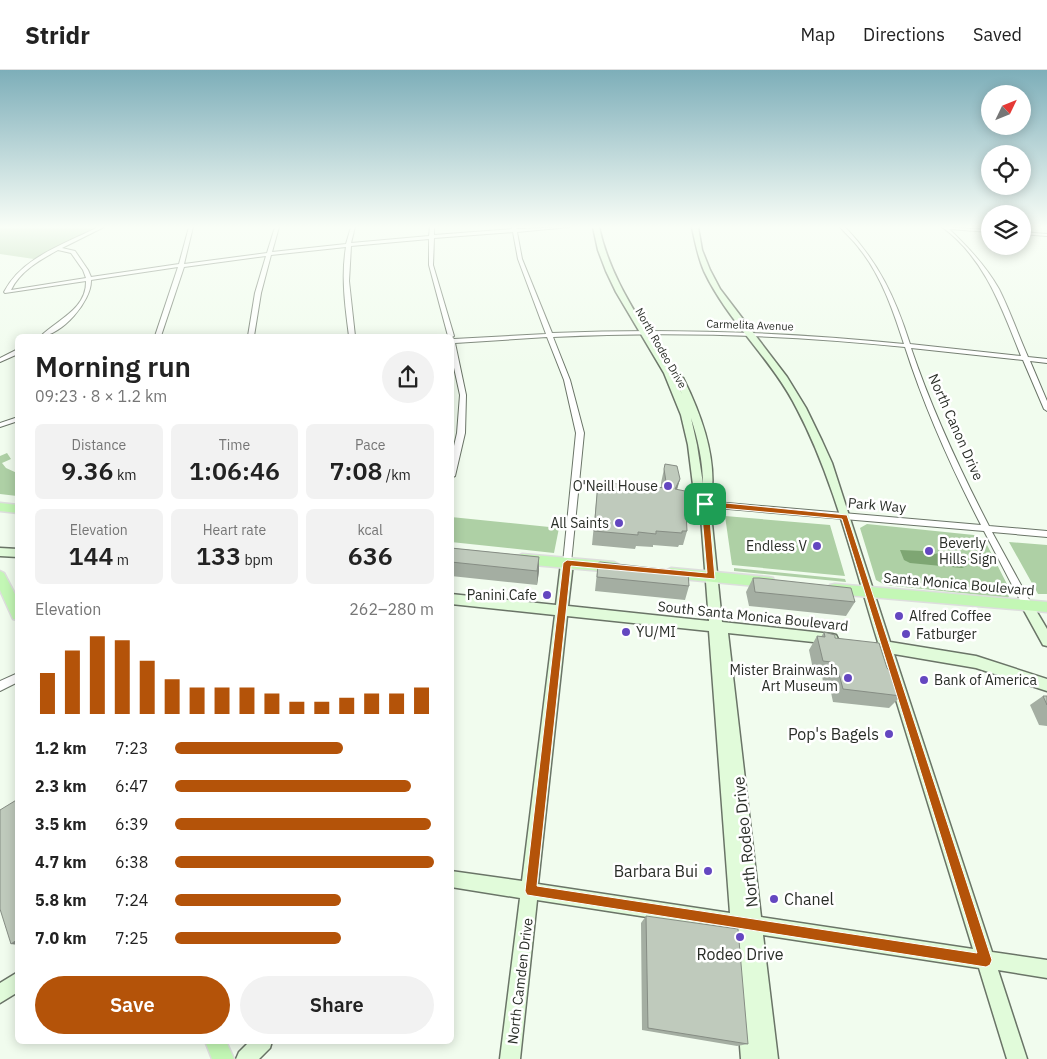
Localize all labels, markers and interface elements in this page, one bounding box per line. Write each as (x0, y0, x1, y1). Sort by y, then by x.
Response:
text: Stridr (25, 19, 90, 51)
text: Map (800, 23, 835, 46)
text: Directions (863, 23, 945, 46)
text: Saved (973, 23, 1022, 46)
north arrow (981, 85, 1031, 135)
map controls (981, 85, 1031, 255)
button: locate (981, 145, 1031, 195)
button: layers (981, 205, 1031, 255)
street label: North Rodeo Drive (632, 305, 690, 391)
street label: Carmelita Avenue (706, 316, 794, 334)
text: Morning run (35, 348, 191, 385)
button: share (382, 351, 434, 403)
street label: North Canon Drive (924, 371, 988, 483)
text: 09:23 · 8 × 1.2 km (35, 386, 167, 406)
text: Distance (72, 436, 126, 454)
text: Time (219, 436, 250, 454)
text: Pace (355, 436, 385, 454)
text: 9.36 (61, 454, 114, 487)
text: 1:06:46 (189, 454, 280, 487)
text: 7:08 (330, 454, 383, 487)
text: km (114, 466, 137, 484)
text: /km (383, 466, 411, 484)
place label: O'Neill House (573, 477, 658, 495)
marker: O'Neill House (662, 480, 674, 492)
pin (684, 483, 726, 525)
icon: arrive (691, 490, 719, 518)
street label: Park Way (847, 493, 907, 517)
place label: All Saints (550, 514, 609, 532)
marker: All Saints (613, 517, 625, 529)
text: Elevation (70, 521, 128, 539)
text: Heart rate (203, 521, 266, 539)
text: kcal (357, 521, 383, 539)
place label: Beverly Hills Sign (939, 534, 997, 568)
place label: Endless V (746, 537, 807, 555)
text: 144 (69, 539, 114, 572)
text: 133 (196, 539, 241, 572)
text: 636 (348, 539, 393, 572)
marker: Endless V (811, 540, 823, 552)
marker: Beverly Hills Sign (923, 545, 935, 557)
text: m (114, 551, 129, 569)
text: bpm (241, 551, 273, 569)
street label: Santa Monica Boulevard (883, 568, 1035, 600)
place label: Panini Cafe (467, 586, 537, 604)
marker: Panini Cafe (541, 589, 553, 601)
street label: South Santa Monica Boulevard (657, 597, 849, 635)
text: Elevation (35, 599, 101, 619)
text: 262–280 m (349, 599, 434, 619)
place label: Alfred Coffee (909, 607, 992, 625)
marker: Alfred Coffee (893, 610, 905, 622)
place label: YU/MI (636, 623, 676, 641)
place label: Fatburger (916, 625, 977, 643)
marker: YU/MI (620, 626, 632, 638)
marker: Fatburger (900, 628, 912, 640)
place label: Mister Brainwash Art Museum (729, 661, 838, 695)
place label: Bank of America (934, 671, 1037, 689)
marker: Mister Brainwash Art Museum (842, 672, 854, 684)
marker: Bank of America (918, 674, 930, 686)
place label: Pop's Bagels (788, 724, 879, 744)
marker: Pop's Bagels (883, 728, 895, 740)
text: 1.2 km (35, 738, 86, 758)
text: 7:23 (115, 738, 148, 758)
street label: North Rodeo Drive (728, 775, 762, 908)
text: 2.3 km (35, 776, 86, 796)
text: 6:47 (115, 776, 148, 796)
text: 3.5 km (35, 814, 86, 834)
text: 6:39 (115, 814, 148, 834)
text: 4.7 km (35, 852, 86, 872)
text: 6:38 (115, 852, 148, 872)
place label: Barbara Bui (614, 861, 698, 881)
marker: Barbara Bui (702, 865, 714, 877)
place label: Chanel (784, 889, 834, 909)
text: 5.8 km (35, 890, 86, 910)
text: 7:24 (115, 890, 148, 910)
marker: Chanel (768, 893, 780, 905)
street label: North Camden Drive (503, 917, 537, 1045)
text: 7.0 km (35, 928, 86, 948)
text: 7:25 (115, 928, 148, 948)
marker: Rodeo Drive (734, 931, 746, 943)
place label: Rodeo Drive (697, 944, 784, 964)
button: Save (35, 976, 230, 1034)
button: Share (240, 976, 434, 1034)

